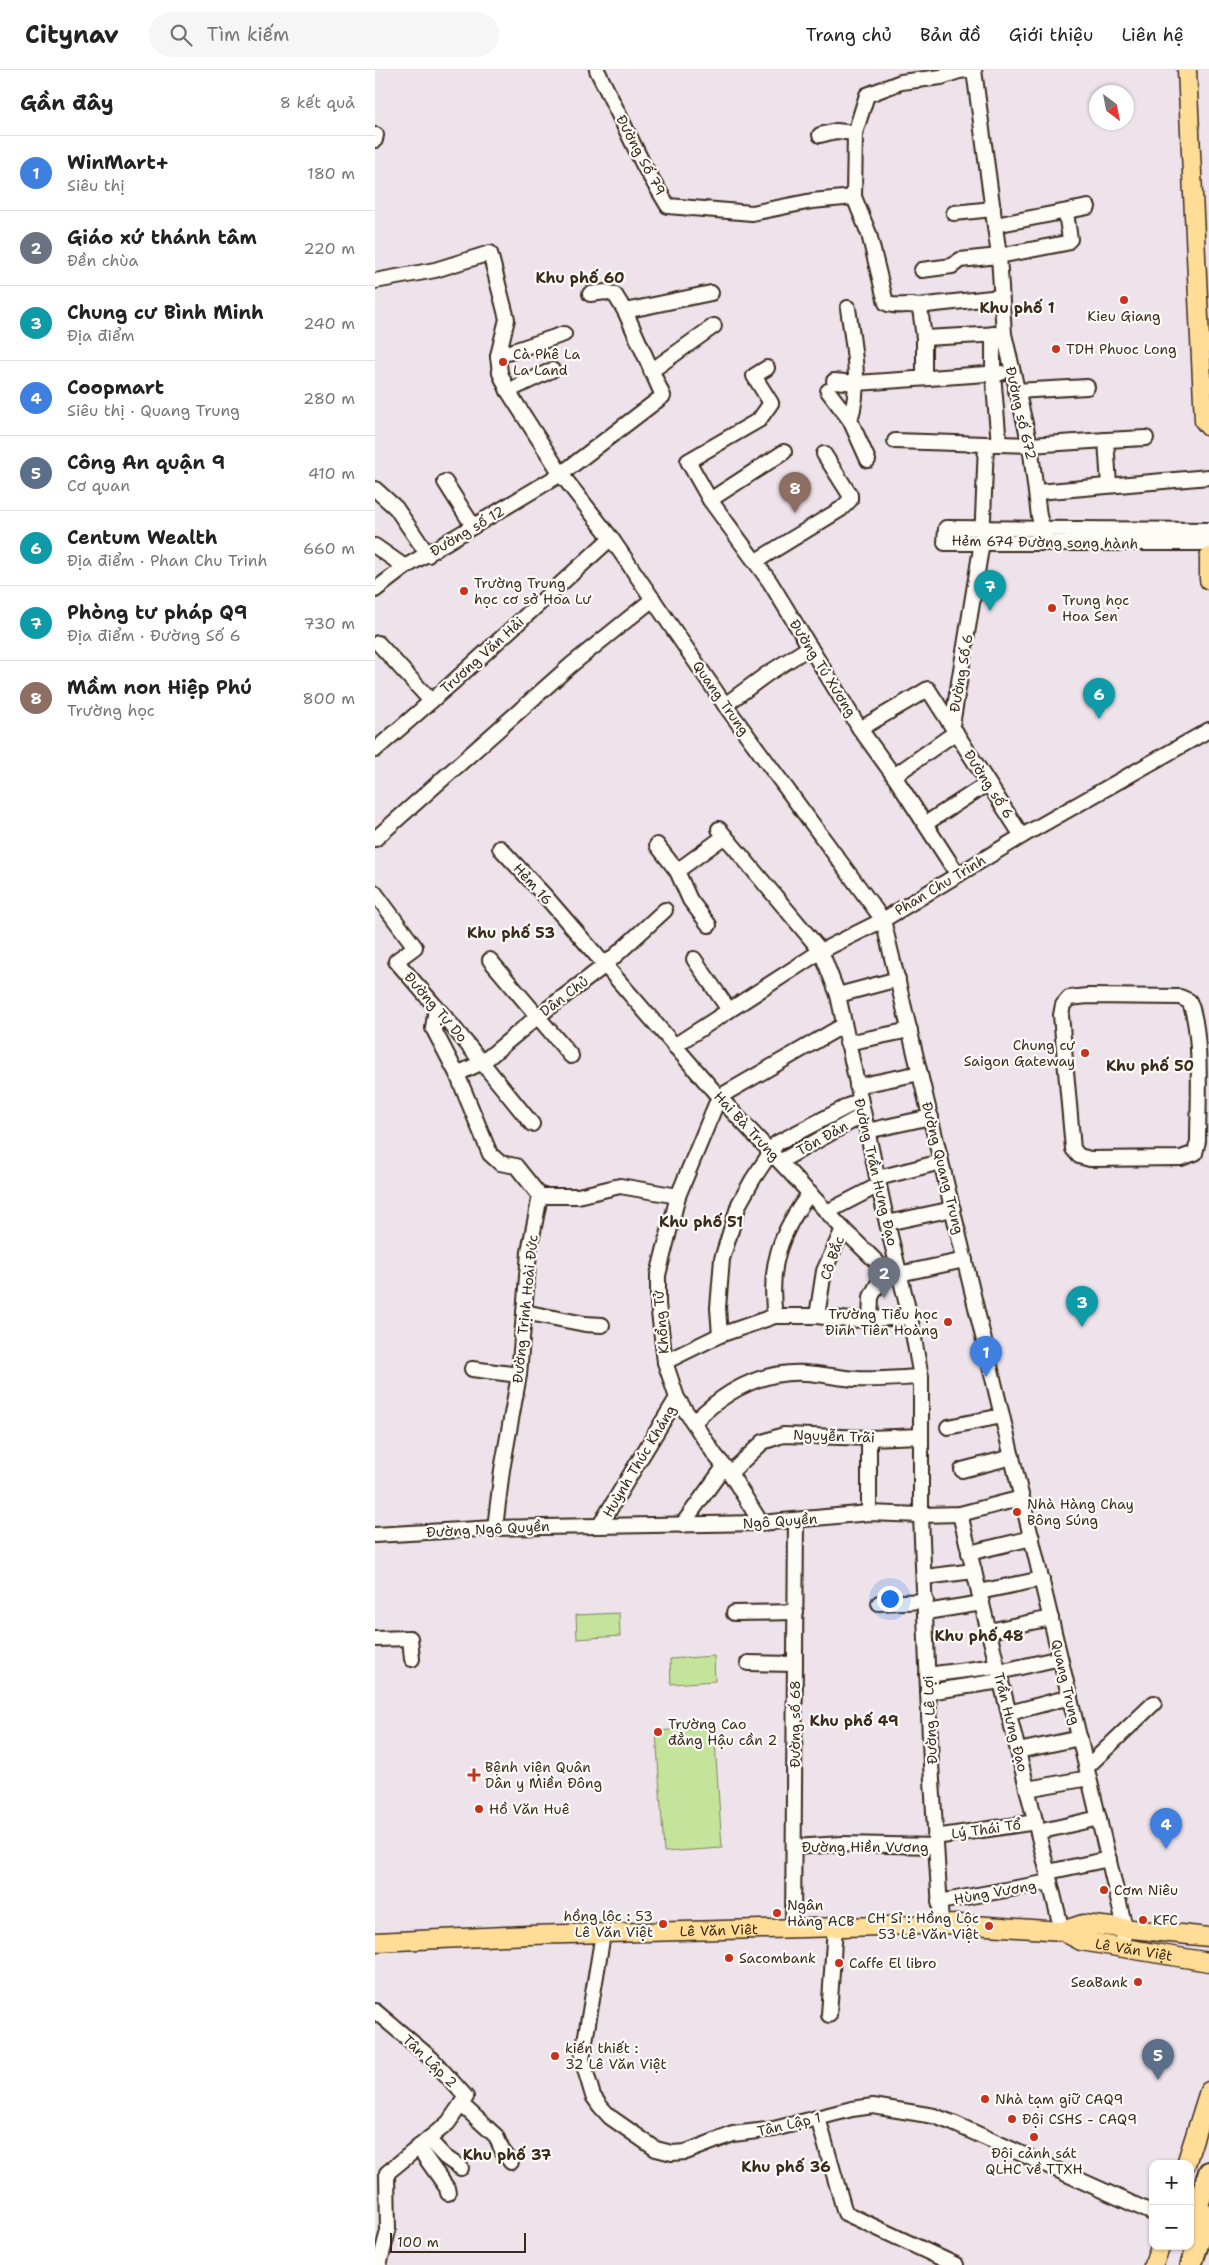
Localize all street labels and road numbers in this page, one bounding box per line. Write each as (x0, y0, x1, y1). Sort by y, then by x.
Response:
street label: Đường Số 79 (612, 112, 670, 198)
street label: Đường số 672 (1002, 365, 1040, 461)
street label: Đường số 12 (427, 502, 507, 560)
street label: Hẻm 674 Đường song hành (951, 531, 1139, 553)
street label: Trương Văn Hải (436, 613, 528, 697)
street label: Đường Tú Xương (786, 616, 860, 720)
street label: Đường Số 6 (945, 632, 977, 714)
street label: Quang Trung (689, 657, 753, 739)
street label: Đường số 6 (960, 746, 1018, 822)
street label: Phan Chu Trinh (891, 851, 989, 919)
street label: Hẻm 16 (510, 859, 556, 909)
street label: Đường Tự Do (401, 968, 471, 1046)
street label: Dân Chủ (536, 972, 592, 1020)
street label: Hai Bà Trưng (710, 1087, 784, 1165)
street label: Đường Trần Hưng Đạo (850, 1096, 902, 1248)
street label: Đường Quang Trung (918, 1100, 968, 1236)
street label: Tôn Đản (793, 1116, 851, 1159)
street label: Đường Trịnh Hoài Đức (508, 1234, 542, 1384)
street label: Cô Bắc (816, 1234, 848, 1282)
street label: Khổng Tử (649, 1289, 673, 1355)
street label: Huỳnh Thúc Kháng (598, 1402, 680, 1520)
street label: Nguyễn Trãi (793, 1426, 875, 1446)
street label: Ngô Quyền (742, 1509, 818, 1533)
street label: Đường Ngô Quyền (426, 1517, 551, 1541)
street label: Quang Trung (1047, 1637, 1085, 1727)
street label: Trần Hưng Đạo (990, 1670, 1032, 1774)
street label: Đường Lê Lợi (919, 1675, 941, 1765)
street label: Đường số 68 (786, 1680, 804, 1768)
street label: Lý Thái Tổ (950, 1815, 1022, 1843)
street label: Đường Hiền Vương (802, 1838, 928, 1856)
street label: Hùng Vương (952, 1876, 1038, 1908)
street label: Lê Văn Việt (679, 1920, 758, 1940)
street label: Lê Văn Việt (1094, 1934, 1174, 1965)
street label: Tân Lập 2 (399, 2031, 461, 2091)
street label: Tân Lập 1 (755, 2108, 823, 2140)

